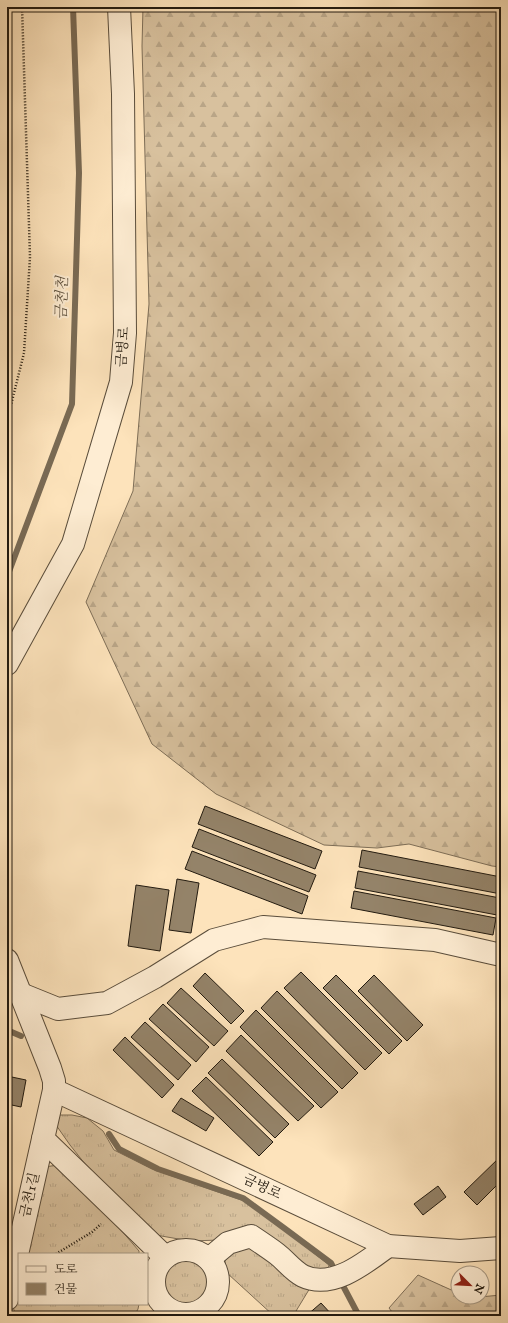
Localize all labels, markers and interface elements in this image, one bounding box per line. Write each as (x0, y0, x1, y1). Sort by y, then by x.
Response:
water label: 금천천 (52, 274, 72, 320)
street label: 금병로 (113, 326, 133, 368)
street label: 금병로 (240, 1170, 285, 1204)
street label: 금천1길 (16, 1171, 44, 1219)
legend (18, 1253, 148, 1305)
text: 도로 (54, 1262, 78, 1277)
north arrow (450, 1265, 490, 1305)
text: N (470, 1281, 487, 1296)
text: 건물 (54, 1282, 78, 1297)

